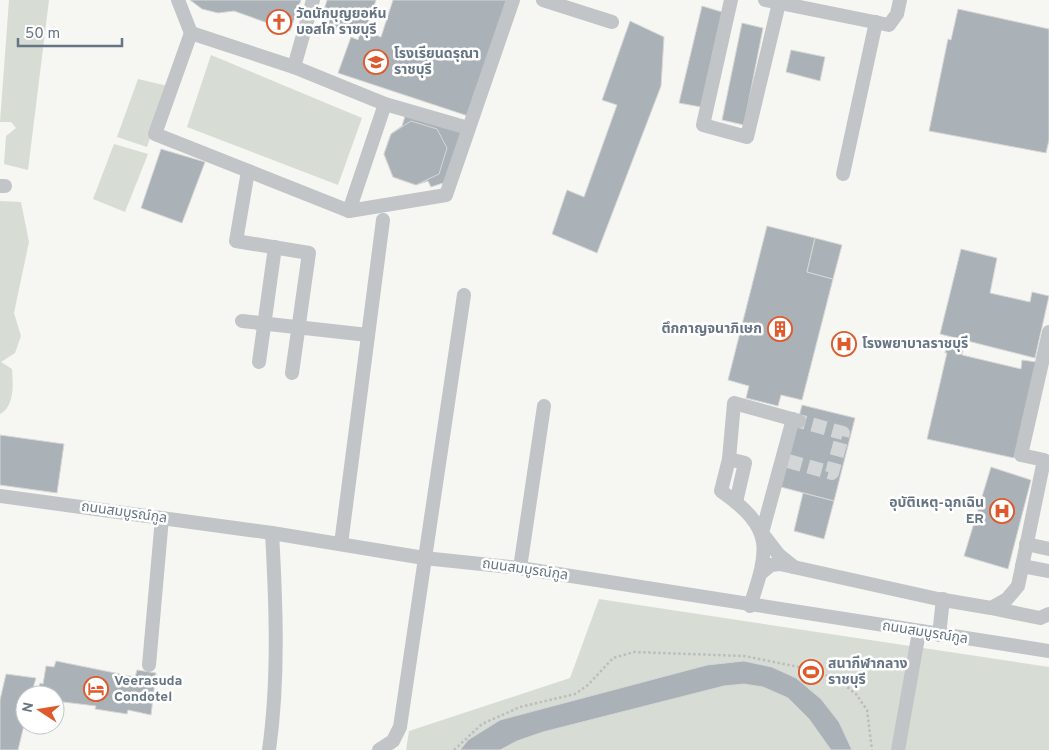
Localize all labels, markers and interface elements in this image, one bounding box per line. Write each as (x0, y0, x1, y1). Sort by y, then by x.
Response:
place label: วัดนักบุญยอห์น บอสโก ราชบุรี (296, 6, 387, 39)
church icon: วัดนักบุญยอห์น บอสโก ราชบุรี (266, 9, 292, 35)
scale bar (18, 15, 121, 47)
text: 50 m (25, 25, 60, 44)
place label: โรงเรียนดรุณา ราชบุรี (394, 45, 479, 79)
school or university icon: โรงเรียนดรุณา ราชบุรี (363, 49, 389, 75)
building icon: ตึกกาญจนาภิเษก (767, 316, 793, 342)
place label: ตึกกาญจนาภิเษก (661, 321, 762, 338)
hospital icon: โรงพยาบาลราชบุรี (831, 331, 857, 357)
place label: โรงพยาบาลราชบุรี (862, 335, 968, 353)
place label: อุบัติเหตุ-ฉุกเฉิน ER (889, 495, 984, 528)
hospital icon: อุบัติเหตุ-ฉุกเฉิน ER (989, 498, 1015, 524)
street label: ถนนสมบูรณ์กูล (80, 499, 168, 527)
street label: ถนนสมบูรณ์กูล (481, 556, 569, 584)
street label: ถนนสมบูรณ์กูล (881, 618, 969, 648)
place label: สนากีฬากลาง ราชบุรี (828, 655, 908, 689)
sports icon: สนากีฬากลาง ราชบุรี (798, 659, 824, 685)
place label: Veerasuda Condotel (114, 673, 182, 706)
hotel icon: Veerasuda Condotel (83, 676, 109, 702)
north arrow (15, 685, 65, 735)
text: N (19, 701, 38, 714)

